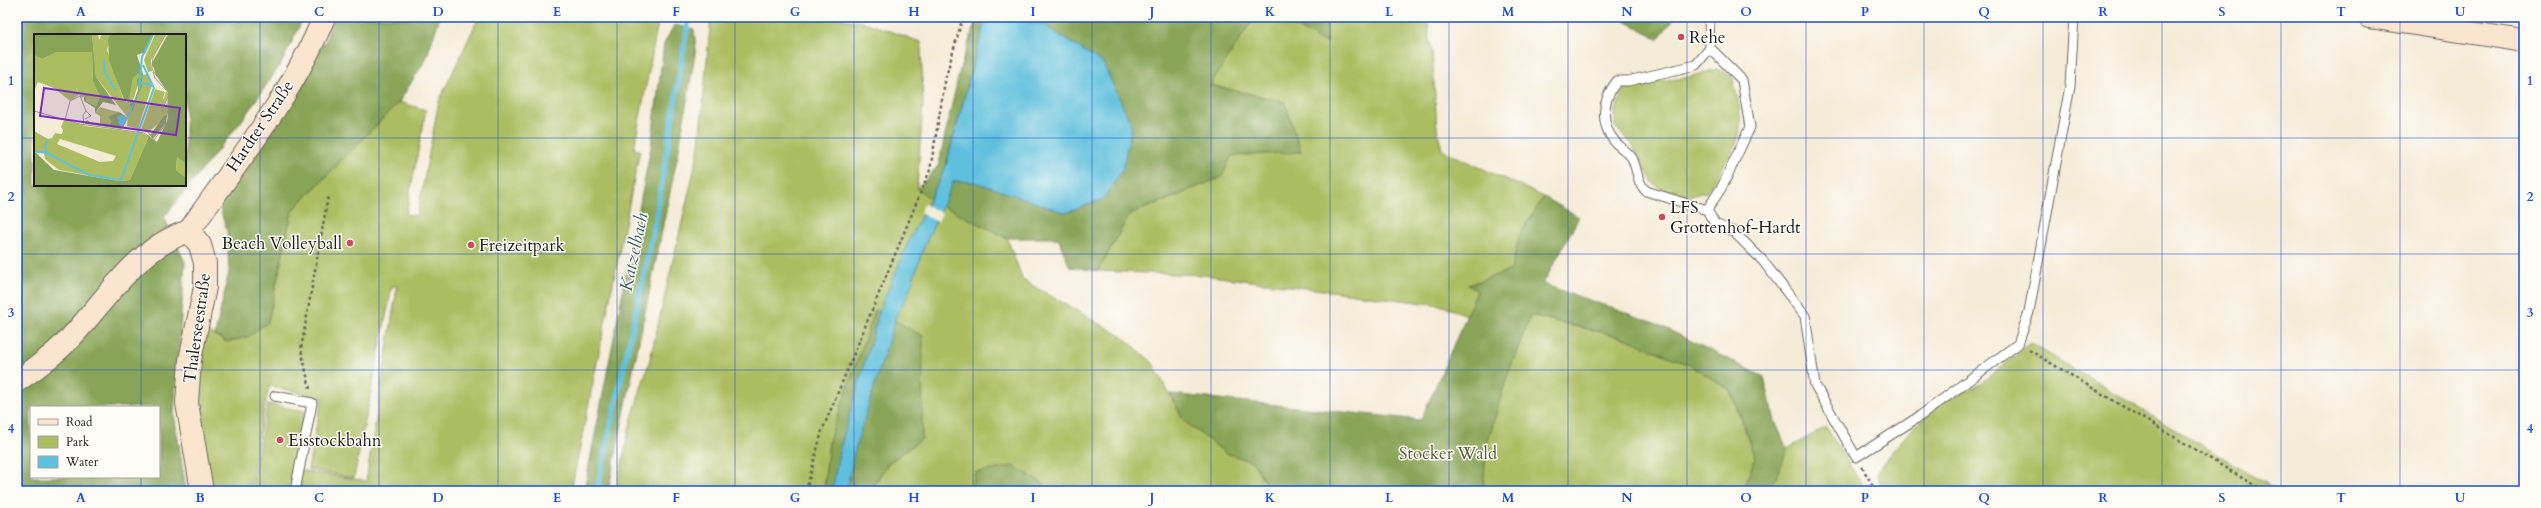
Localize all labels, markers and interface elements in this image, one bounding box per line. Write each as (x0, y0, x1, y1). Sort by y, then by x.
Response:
text: A (76, 3, 86, 21)
text: B (195, 3, 205, 21)
text: C (314, 3, 324, 21)
text: D (432, 3, 444, 21)
text: E (553, 3, 561, 21)
text: F (672, 3, 680, 21)
text: G (790, 3, 801, 21)
text: H (908, 3, 920, 21)
text: I (1030, 3, 1036, 21)
text: J (1148, 3, 1155, 21)
text: K (1265, 3, 1276, 21)
text: L (1385, 3, 1394, 21)
text: M (1502, 3, 1515, 21)
text: N (1621, 3, 1633, 21)
text: O (1740, 3, 1752, 21)
text: P (1861, 3, 1869, 21)
text: Q (1978, 3, 1990, 21)
text: R (2098, 3, 2108, 21)
text: S (2219, 3, 2226, 21)
text: T (2336, 3, 2346, 21)
text: U (2455, 3, 2466, 21)
place label: Rehe (1689, 26, 1726, 49)
marker: Rehe (1676, 32, 1686, 42)
inset map (34, 34, 186, 186)
text: 1 (8, 72, 14, 90)
text: 1 (2527, 72, 2533, 90)
street label: Hardter Straße (221, 76, 299, 176)
text: 2 (8, 188, 15, 206)
text: 2 (2527, 188, 2534, 206)
place label: LFS Grottenhof-Hardt (1670, 196, 1801, 239)
water label: Katzelbach (614, 210, 655, 293)
marker: LFS Grottenhof-Hardt (1657, 212, 1667, 222)
place label: Beach Volleyball (222, 232, 343, 255)
place label: Freizeitpark (479, 234, 565, 257)
marker: Beach Volleyball (345, 238, 355, 248)
marker: Freizeitpark (466, 240, 476, 250)
street label: Thalerseestraße (178, 271, 216, 385)
text: 3 (8, 304, 15, 322)
text: 3 (2527, 304, 2534, 322)
legend (30, 406, 160, 478)
text: Road (66, 414, 93, 430)
text: 4 (8, 420, 15, 438)
text: 4 (2527, 420, 2534, 438)
place label: Eisstockbahn (288, 429, 382, 452)
text: Park (66, 434, 90, 450)
marker: Eisstockbahn (275, 435, 285, 445)
park label: Stocker Wald (1399, 442, 1497, 465)
text: Water (65, 454, 99, 470)
text: A (76, 489, 86, 507)
text: B (195, 489, 205, 507)
text: C (314, 489, 324, 507)
text: D (432, 489, 444, 507)
text: E (553, 489, 561, 507)
text: F (672, 489, 680, 507)
text: G (790, 489, 801, 507)
text: H (908, 489, 920, 507)
text: I (1030, 489, 1036, 507)
text: J (1148, 489, 1155, 507)
text: K (1265, 489, 1276, 507)
text: L (1385, 489, 1394, 507)
text: M (1502, 489, 1515, 507)
text: N (1621, 489, 1633, 507)
text: O (1740, 489, 1752, 507)
text: P (1861, 489, 1869, 507)
text: Q (1978, 489, 1990, 507)
text: R (2098, 489, 2108, 507)
text: S (2219, 489, 2226, 507)
text: T (2336, 489, 2346, 507)
text: U (2455, 489, 2466, 507)

